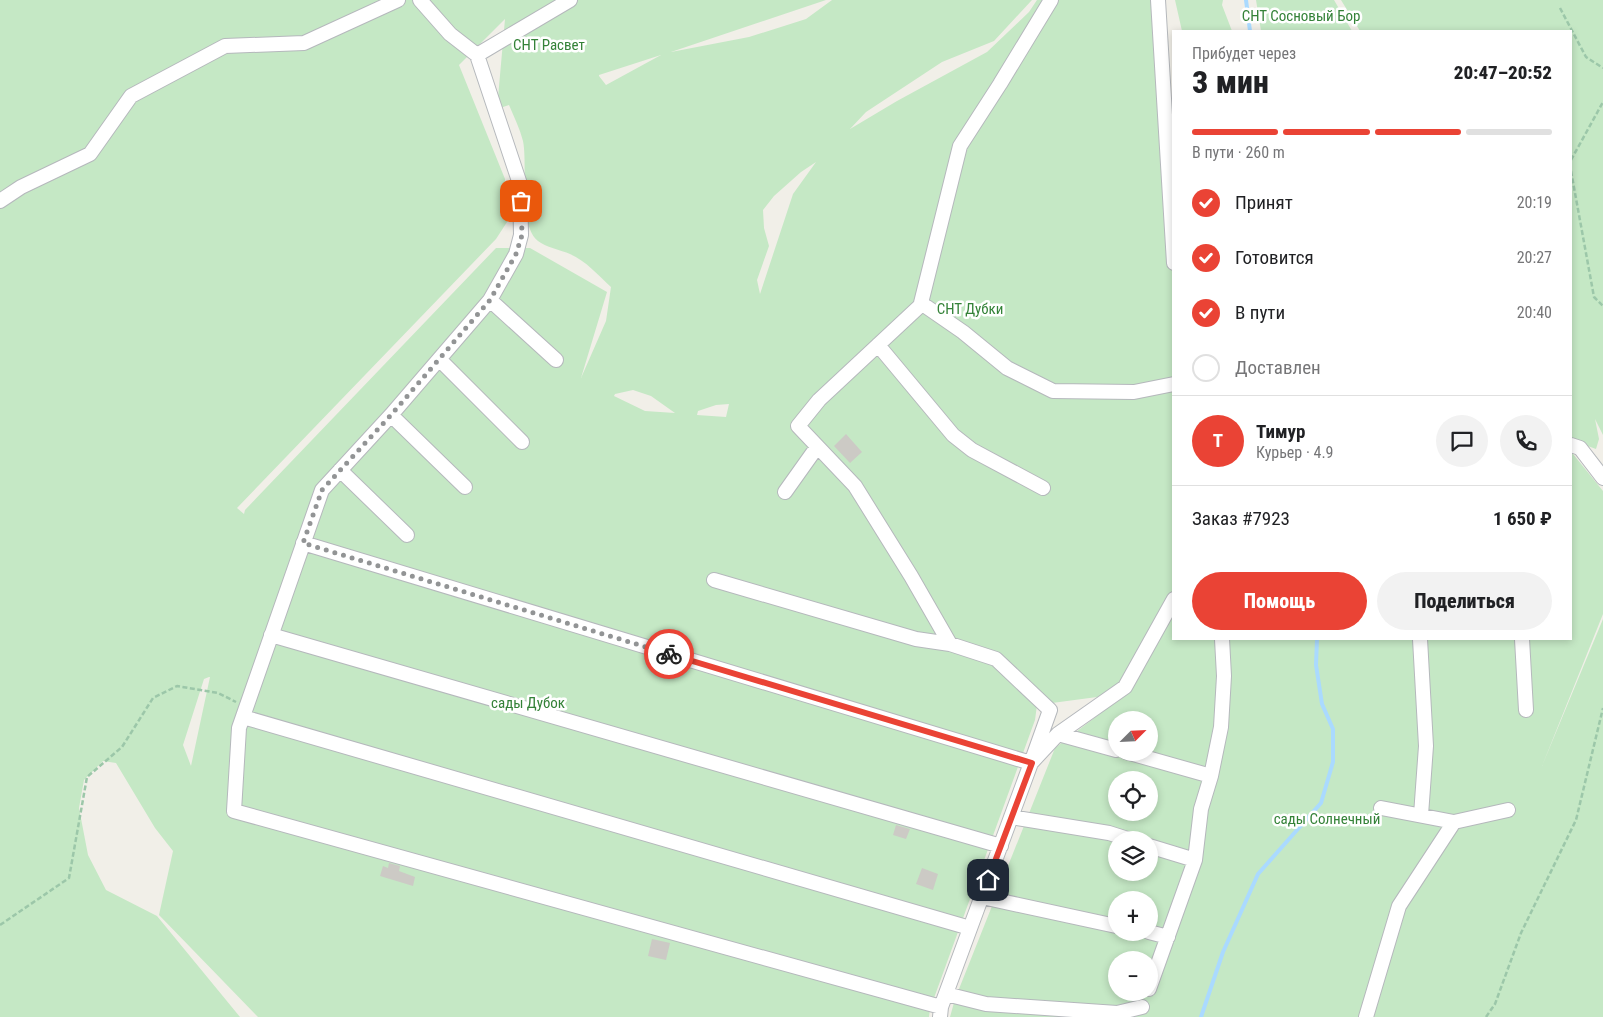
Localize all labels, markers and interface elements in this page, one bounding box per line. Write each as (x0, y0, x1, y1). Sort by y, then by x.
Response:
park label: СНТ Сосновый Бор (1242, 7, 1360, 25)
park label: СНТ Расвет (513, 36, 585, 54)
text: Прибудет через (1192, 44, 1296, 63)
text: 20:47–20:52 (1454, 61, 1552, 84)
text: 3 мин (1192, 63, 1269, 101)
text: В пути · 260 m (1192, 143, 1285, 162)
pin (500, 180, 542, 222)
icon: bag (507, 187, 535, 215)
icon: check (1192, 189, 1220, 217)
text: Принят (1235, 191, 1293, 214)
text: 20:19 (1517, 193, 1552, 212)
icon: check (1192, 244, 1220, 272)
text: Готовится (1235, 246, 1314, 269)
text: 20:27 (1517, 248, 1552, 267)
icon: check (1192, 299, 1220, 327)
park label: СНТ Дубки (937, 300, 1003, 318)
text: В пути (1235, 301, 1285, 324)
text: 20:40 (1517, 303, 1552, 322)
text: Доставлен (1235, 356, 1321, 379)
button: chat (1436, 415, 1488, 467)
button: phone (1500, 415, 1552, 467)
text: Тимур (1256, 420, 1305, 443)
text: Т (1213, 429, 1223, 452)
text: Курьер · 4.9 (1256, 443, 1334, 462)
text: Заказ #7923 (1192, 507, 1290, 530)
text: 1 650 ₽ (1493, 507, 1552, 530)
button: Помощь (1192, 572, 1367, 630)
button: Поделиться (1377, 572, 1552, 630)
courier (644, 629, 694, 679)
icon: bike (655, 640, 683, 668)
park label: сады Дубок (491, 694, 565, 712)
north arrow (1108, 711, 1158, 761)
map controls (1108, 711, 1158, 1001)
button: locate (1108, 771, 1158, 821)
park label: сады Солнечный (1274, 810, 1380, 828)
button: layers (1108, 831, 1158, 881)
pin (967, 859, 1009, 901)
icon: home (974, 866, 1002, 894)
button: + (1108, 891, 1158, 941)
button: − (1108, 951, 1158, 1001)

